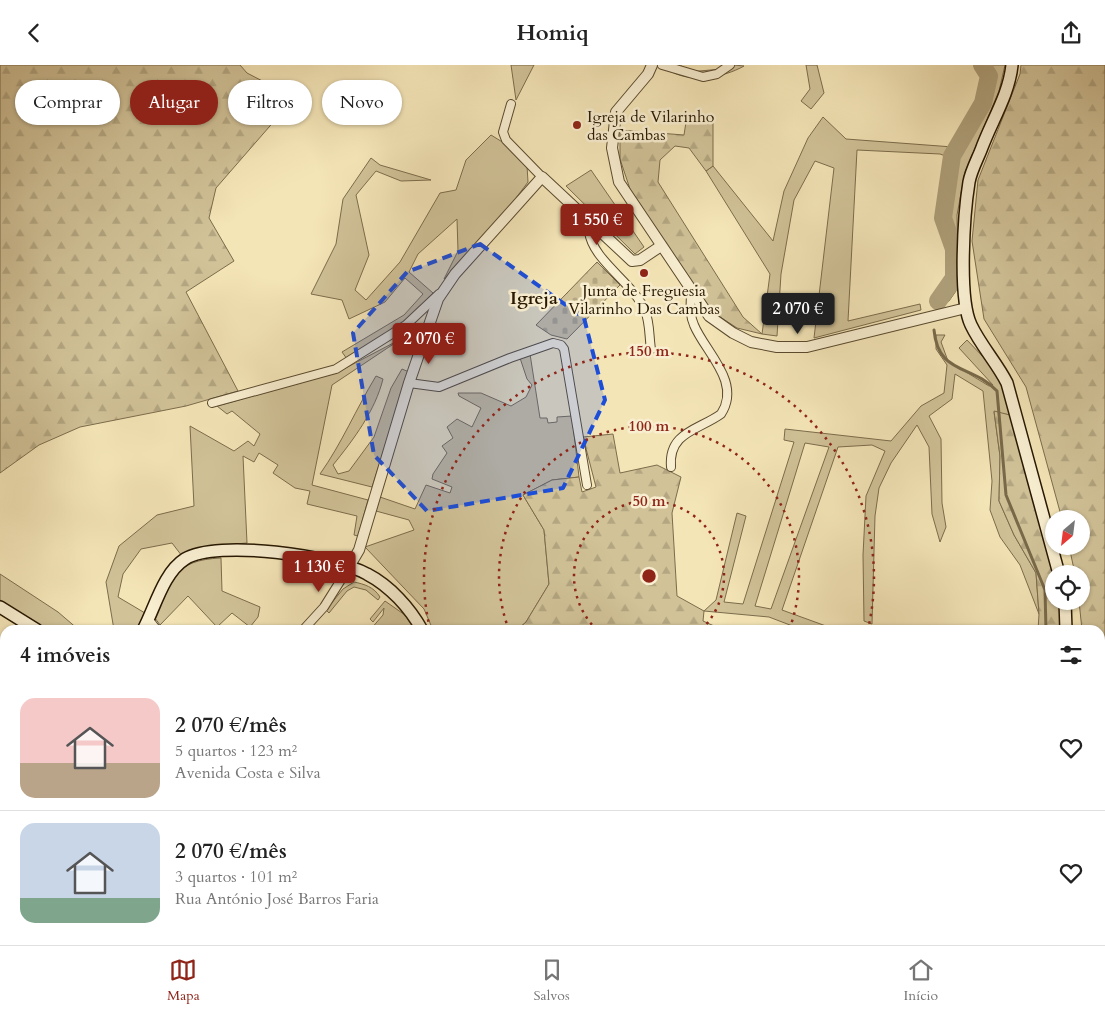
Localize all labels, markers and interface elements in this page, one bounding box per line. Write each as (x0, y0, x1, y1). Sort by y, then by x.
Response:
text: Homiq (516, 18, 589, 48)
icon: back (20, 19, 48, 47)
icon: share (1057, 19, 1085, 47)
chip: Comprar (15, 80, 120, 125)
chip: Alugar (130, 80, 218, 125)
chip: Filtros (228, 80, 312, 125)
chip: Novo (322, 80, 402, 125)
place label: Igreja de Vilarinho das Cambas (587, 106, 715, 146)
marker: Igreja de Vilarinho das Cambas (571, 119, 583, 131)
pin: 1 550 € (551, 203, 643, 246)
text: 1 550 € (572, 209, 622, 231)
marker: Junta de Freguesia Vilarinho Das Cambas (638, 267, 650, 279)
place label: Junta de Freguesia Vilarinho Das Cambas (568, 280, 720, 320)
district label: Igreja (510, 286, 558, 311)
pin: 2 070 € (752, 293, 844, 335)
text: 2 070 € (773, 298, 823, 320)
pin: 2 070 € (383, 323, 475, 365)
text: 2 070 € (404, 328, 454, 350)
text: 150 m (629, 341, 670, 361)
text: 100 m (629, 416, 670, 436)
text: 50 m (632, 491, 666, 511)
north arrow (1045, 510, 1090, 555)
map controls (1045, 510, 1090, 610)
pin: 1 130 € (273, 551, 365, 593)
text: 1 130 € (294, 556, 344, 578)
button: locate (1045, 565, 1090, 610)
centre of rings (640, 567, 658, 585)
text: 4 imóveis (20, 641, 110, 670)
icon: filters (1057, 641, 1085, 669)
text: 2 070 €/mês (175, 711, 287, 740)
icon: home (60, 718, 120, 778)
icon: heart (1057, 734, 1085, 762)
text: 5 quartos · 123 m² (175, 740, 297, 762)
text: Avenida Costa e Silva (175, 762, 321, 784)
text: 2 070 €/mês (175, 837, 287, 866)
icon: home (60, 843, 120, 903)
icon: heart (1057, 859, 1085, 887)
text: 3 quartos · 101 m² (175, 866, 297, 888)
text: Rua António José Barros Faria (175, 888, 379, 910)
tab: Mapa (167, 956, 200, 1005)
tab: Salvos (534, 956, 570, 1005)
tab: Início (903, 956, 938, 1005)

